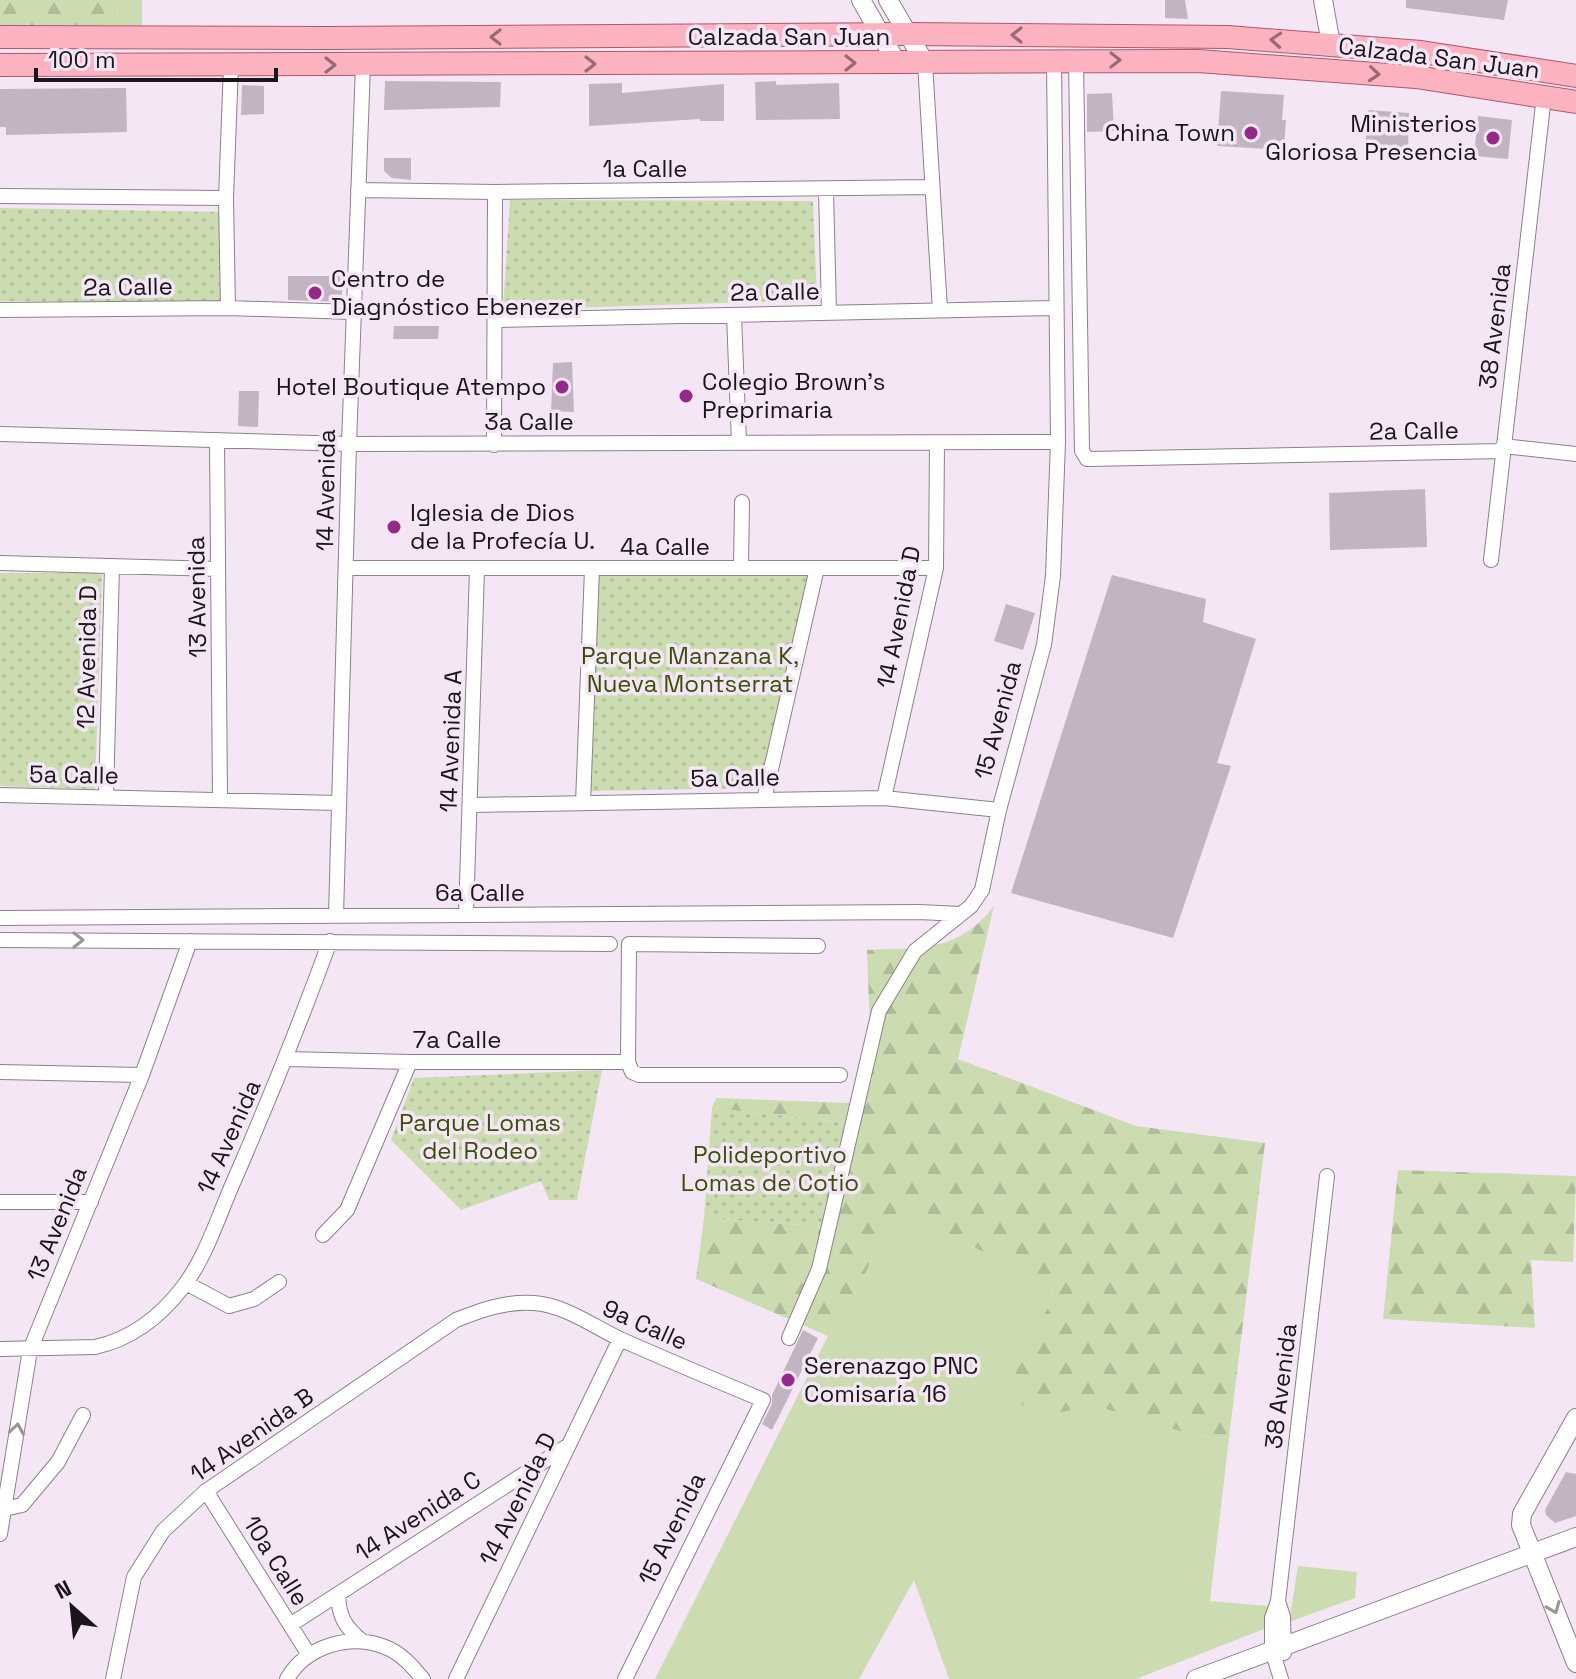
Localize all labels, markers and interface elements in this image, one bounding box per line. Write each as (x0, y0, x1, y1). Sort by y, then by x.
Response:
street label: Calzada San Juan (688, 21, 890, 52)
one-way arrow (1010, 26, 1023, 44)
one-way arrow (489, 29, 502, 46)
street label: Calzada San Juan (1337, 30, 1542, 85)
scale bar (36, 32, 276, 82)
one-way arrow (1269, 32, 1282, 49)
text: 100 m (48, 44, 116, 75)
one-way arrow (1109, 51, 1122, 69)
one-way arrow (844, 54, 857, 72)
one-way arrow (584, 55, 597, 73)
one-way arrow (324, 56, 337, 74)
one-way arrow (1368, 65, 1381, 82)
place label: Ministerios Gloriosa Presencia (1265, 108, 1477, 167)
place label: China Town (1105, 117, 1235, 148)
marker: China Town (1242, 124, 1260, 142)
marker: Ministerios Gloriosa Presencia (1484, 129, 1502, 147)
street label: 1a Calle (602, 153, 688, 184)
street label: 38 Avenida (1471, 261, 1518, 391)
place label: Centro de Diagnóstico Ebenezer (331, 263, 583, 322)
street label: 2a Calle (83, 270, 173, 303)
street label: 2a Calle (730, 275, 820, 308)
marker: Centro de Diagnóstico Ebenezer (306, 284, 324, 302)
place label: Colegio Brown's Preprimaria (702, 366, 886, 425)
place label: Hotel Boutique Atempo (276, 371, 546, 402)
marker: Hotel Boutique Atempo (553, 378, 571, 396)
marker: Colegio Brown's Preprimaria (677, 387, 695, 405)
street label: 3a Calle (484, 406, 574, 437)
street label: 2a Calle (1369, 414, 1459, 447)
street label: 14 Avenida (309, 428, 342, 551)
place label: Iglesia de Dios de la Profecía U. (410, 497, 595, 556)
marker: Iglesia de Dios de la Profecía U. (385, 518, 403, 536)
street label: 4a Calle (620, 531, 710, 562)
street label: 13 Avenida (180, 536, 213, 658)
street label: 14 Avenida D (870, 543, 927, 691)
street label: 12 Avenida D (70, 585, 103, 729)
park label: Parque Manzana K, Nueva Montserrat (581, 640, 799, 699)
street label: 15 Avenida (967, 657, 1028, 783)
street label: 14 Avenida A (433, 669, 468, 813)
street label: 5a Calle (29, 758, 119, 791)
street label: 5a Calle (690, 761, 780, 794)
street label: 6a Calle (435, 877, 525, 908)
one-way arrow (72, 931, 85, 949)
street label: 7a Calle (413, 1024, 501, 1055)
street label: 14 Avenida (190, 1075, 268, 1199)
park label: Parque Lomas del Rodeo (399, 1107, 561, 1166)
park label: Polideportivo Lomas de Cotio (681, 1139, 859, 1198)
street label: 13 Avenida (19, 1161, 94, 1286)
street label: 9a Calle (598, 1292, 693, 1357)
street label: 38 Avenida (1257, 1321, 1304, 1451)
place label: Serenazgo PNC Comisaría 16 (804, 1350, 978, 1409)
marker: Serenazgo PNC Comisaría 16 (779, 1371, 797, 1389)
street label: 14 Avenida B (184, 1381, 320, 1489)
one-way arrow (8, 1423, 25, 1436)
street label: 14 Avenida D (472, 1427, 563, 1570)
street label: 14 Avenida C (349, 1463, 486, 1568)
street label: 15 Avenida (631, 1467, 712, 1590)
street label: 10a Calle (237, 1510, 316, 1612)
north arrow (32, 1567, 112, 1647)
text: N (50, 1573, 76, 1605)
one-way arrow (1544, 1600, 1561, 1614)

